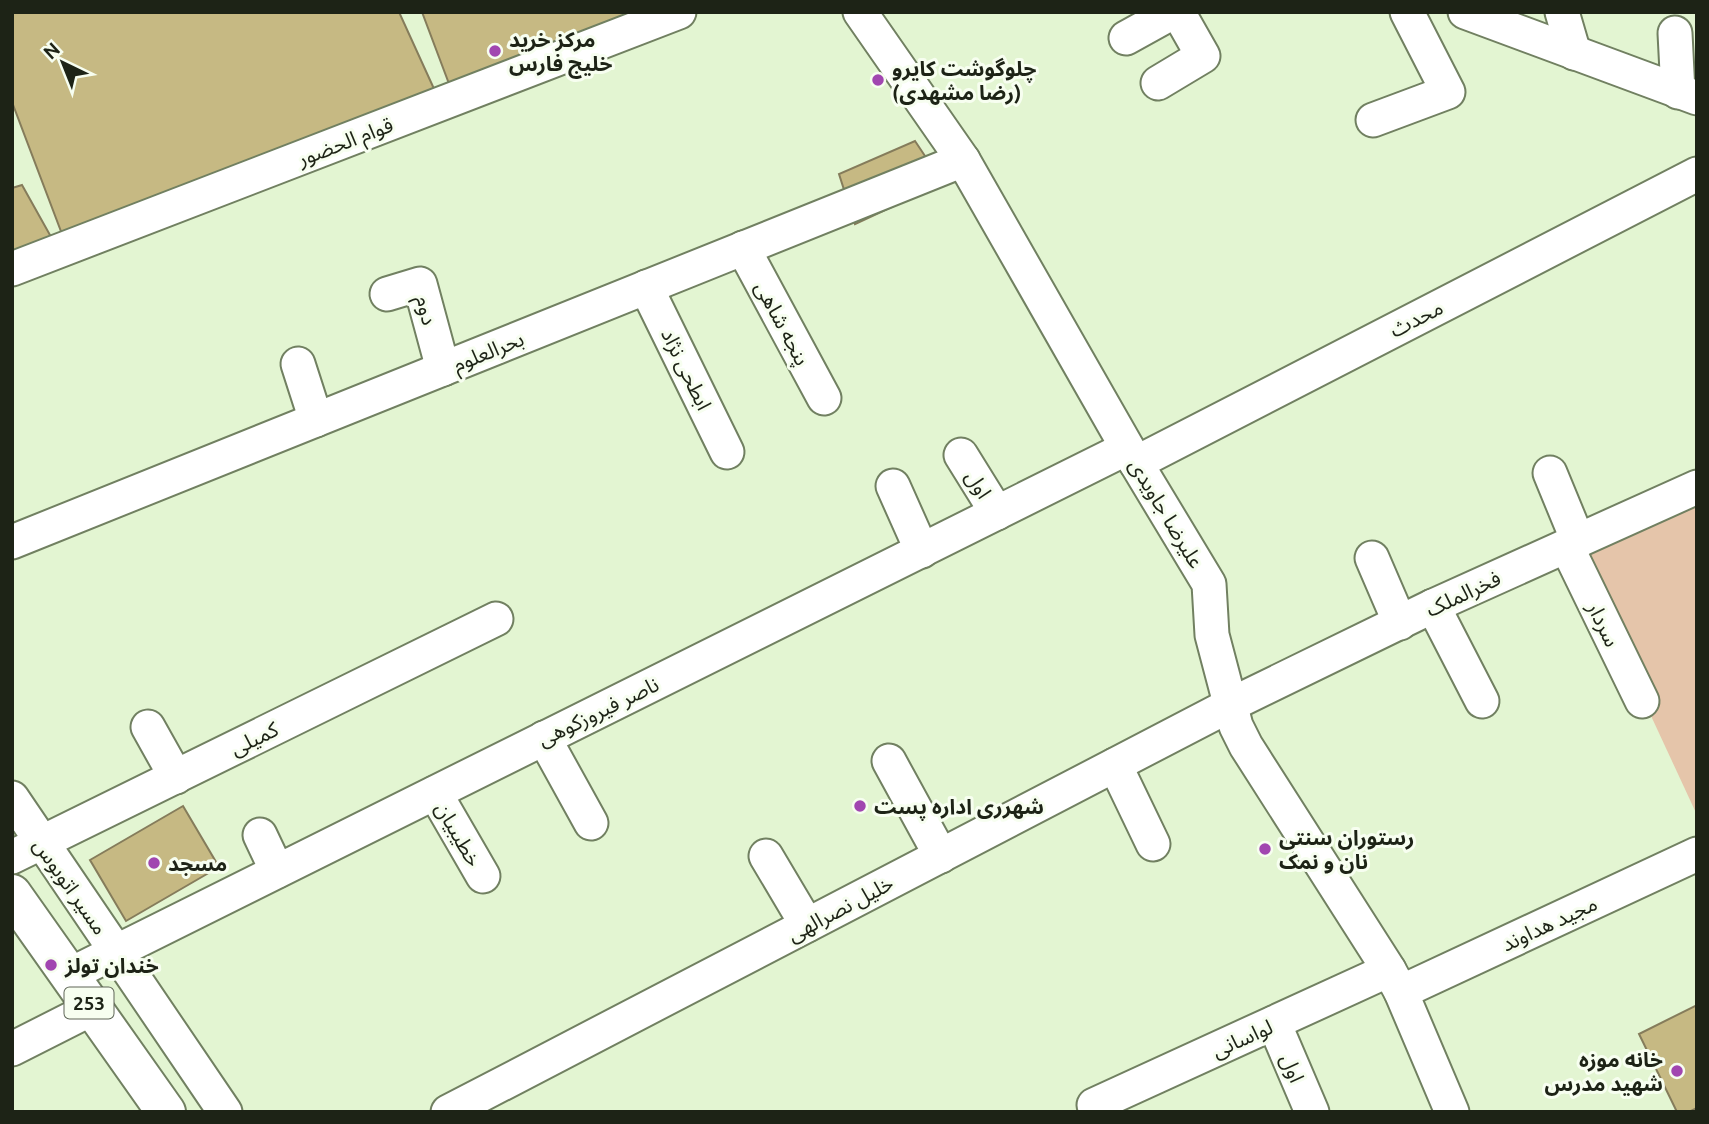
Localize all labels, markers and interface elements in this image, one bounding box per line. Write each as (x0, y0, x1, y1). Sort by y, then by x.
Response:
place label: مرکز خرید خلیج فارس (509, 27, 613, 79)
north arrow (28, 28, 98, 98)
text: N (39, 38, 64, 63)
marker: مرکز خرید خلیج فارس (487, 43, 503, 59)
place label: چلوگوشت کایرو (رضا مشهدی) (892, 56, 1037, 105)
marker: چلوگوشت کایرو (رضا مشهدی) (870, 72, 886, 88)
street label: قوام الحضور (293, 112, 398, 175)
street label: پنجه شاهی (749, 277, 815, 370)
street label: دوم (407, 293, 442, 329)
street label: محدث (1385, 294, 1447, 342)
street label: ابطحی نژاد (656, 324, 717, 414)
street label: بحرالعلوم (449, 326, 529, 381)
street label: علیرضا جاویدی (1124, 454, 1209, 573)
street label: اول (960, 465, 997, 503)
street label: فخرالملک (1422, 565, 1505, 622)
street label: سردار (1582, 597, 1625, 651)
street label: ناصر فیروزکوهی (534, 671, 663, 752)
street label: کمیلی (226, 716, 283, 761)
place label: شهرری اداره پست (874, 794, 1044, 821)
street label: خطیبیان (430, 797, 487, 871)
marker: شهرری اداره پست (852, 798, 868, 814)
place label: رستوران سنتی نان و نمک (1279, 825, 1414, 874)
street label: مسیر اتوبوس (28, 833, 113, 939)
marker: رستوران سنتی نان و نمک (1257, 841, 1273, 857)
place label: مسجد (168, 851, 227, 876)
marker: مسجد (146, 855, 162, 871)
street label: خلیل نصرالهی (783, 870, 898, 947)
street label: مجید هداوند (1497, 890, 1601, 956)
place label: خندان تولز (64, 953, 159, 978)
marker: خندان تولز (43, 957, 59, 973)
road number: 253 (64, 987, 114, 1018)
street label: لواسانی (1208, 1014, 1277, 1063)
place label: خانه موزه شهید مدرس (1545, 1047, 1663, 1096)
street label: اول (1275, 1050, 1310, 1086)
marker: خانه موزه شهید مدرس (1669, 1063, 1685, 1079)

